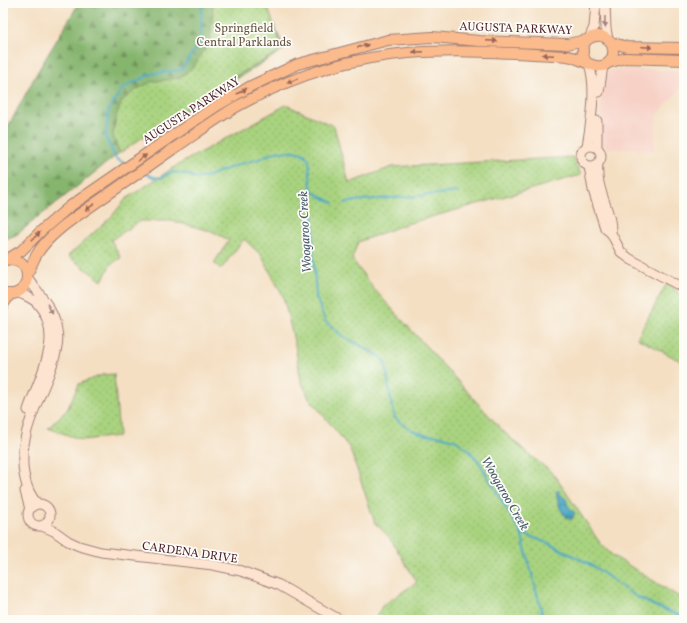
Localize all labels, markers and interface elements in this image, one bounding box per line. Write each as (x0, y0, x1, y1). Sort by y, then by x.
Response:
one-way arrow (602, 16, 609, 28)
street label: AUGUSTA PARKWAY (459, 19, 573, 39)
park label: Springfield Central Parklands (196, 21, 292, 51)
one-way arrow (486, 38, 499, 44)
one-way arrow (357, 43, 369, 49)
one-way arrow (641, 44, 654, 50)
one-way arrow (412, 49, 424, 56)
one-way arrow (541, 52, 554, 58)
street label: AUGUSTA PARKWAY (140, 73, 244, 148)
one-way arrow (285, 79, 297, 85)
one-way arrow (236, 88, 248, 95)
one-way arrow (137, 154, 147, 162)
water label: Woogaroo Creek (295, 190, 317, 273)
one-way arrow (84, 203, 95, 211)
one-way arrow (31, 231, 41, 241)
one-way arrow (46, 303, 53, 315)
water label: Woogaroo Creek (476, 454, 533, 534)
street label: CARDENA DRIVE (141, 538, 239, 568)

